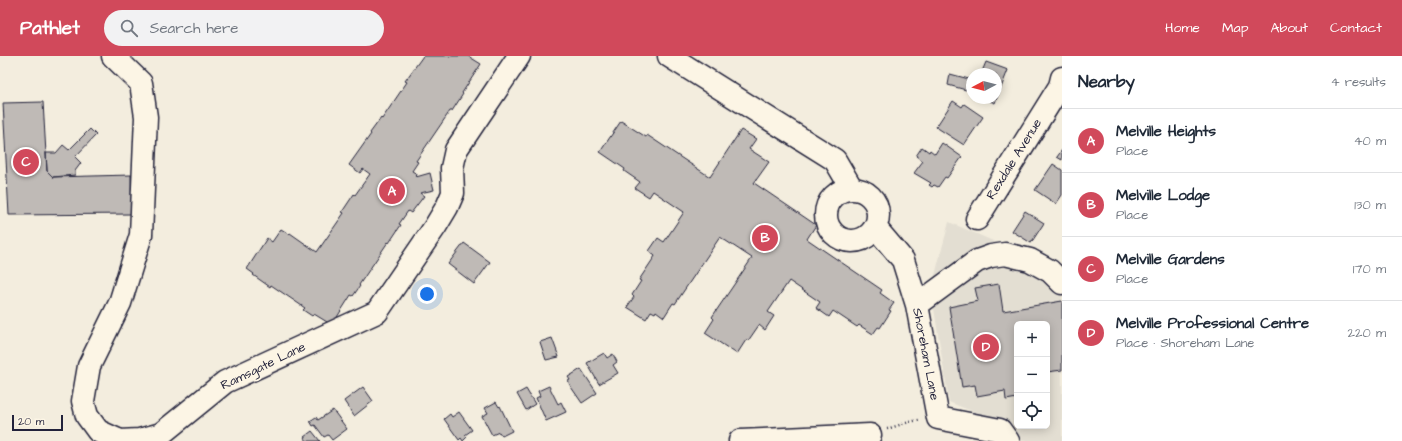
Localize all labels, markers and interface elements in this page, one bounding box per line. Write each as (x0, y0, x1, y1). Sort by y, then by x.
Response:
search box (104, 10, 384, 46)
text: Pathlet (20, 15, 80, 42)
icon: search (118, 17, 140, 39)
text: Search here (150, 18, 238, 39)
text: Home (1165, 18, 1200, 38)
text: Map (1222, 18, 1248, 38)
text: About (1270, 18, 1308, 38)
text: Contact (1330, 18, 1382, 38)
north arrow (966, 68, 1002, 104)
text: Nearby (1078, 70, 1135, 94)
text: 4 results (1331, 73, 1386, 91)
street label: Rexdale Avenue (982, 115, 1046, 203)
text: Melville Heights (1116, 121, 1216, 142)
text: A (1087, 132, 1095, 150)
text: 40 m (1354, 132, 1386, 150)
text: Place (1116, 142, 1148, 160)
pin: C (13, 147, 39, 177)
pin: A (379, 176, 405, 206)
text: Melville Lodge (1116, 185, 1210, 206)
text: B (1086, 196, 1096, 214)
text: 130 m (1354, 196, 1386, 214)
text: Place (1116, 206, 1148, 224)
pin: B (752, 223, 778, 253)
text: Melville Gardens (1116, 249, 1225, 270)
text: C (1086, 260, 1096, 278)
text: 170 m (1353, 260, 1386, 278)
text: Place (1116, 270, 1148, 288)
your location (417, 284, 437, 304)
street label: Shoreham Lane (908, 306, 944, 402)
text: Melville Professional Centre (1116, 313, 1309, 334)
map controls (1014, 321, 1050, 429)
button: + (1014, 321, 1050, 357)
text: D (1087, 324, 1095, 342)
text: 220 m (1348, 324, 1386, 342)
pin: D (973, 332, 999, 362)
text: Place · Shoreham Lane (1116, 334, 1254, 352)
street label: Ramsgate Lane (217, 338, 309, 395)
button: − (1014, 357, 1050, 393)
button: locate (1014, 393, 1050, 429)
scale bar (12, 413, 63, 432)
text: 20 m (18, 414, 44, 429)

